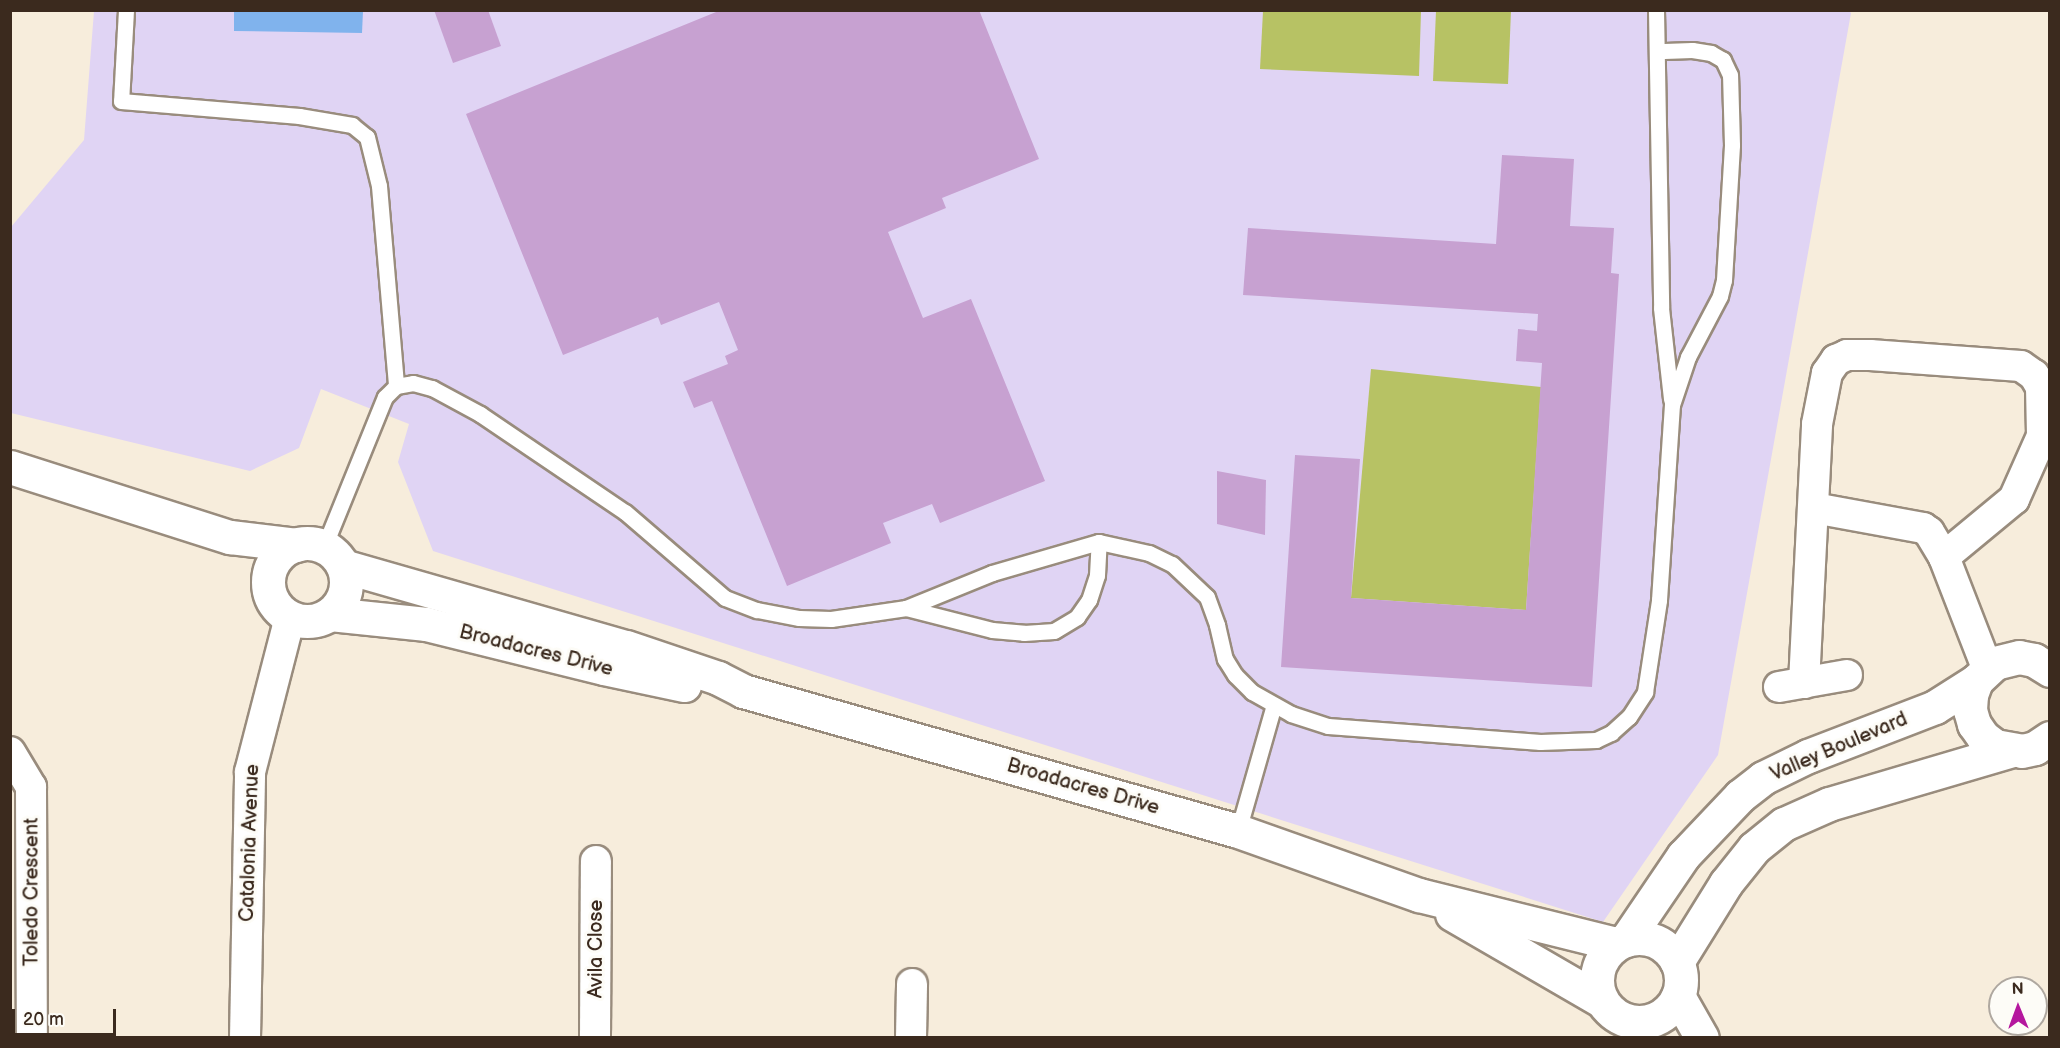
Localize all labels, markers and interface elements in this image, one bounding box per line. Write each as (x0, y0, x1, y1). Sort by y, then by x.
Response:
street label: Broadacres Drive (457, 620, 615, 682)
street label: Valley Boulevard (1766, 707, 1912, 787)
street label: Broadacres Drive (1004, 754, 1162, 820)
street label: Catalonia Avenue (235, 764, 265, 922)
street label: Toledo Crescent (20, 818, 44, 966)
street label: Avila Close (584, 900, 608, 998)
north arrow (1988, 976, 2048, 1036)
text: N (2012, 980, 2024, 999)
scale bar (15, 997, 118, 1035)
text: 20 m (23, 1009, 64, 1030)

